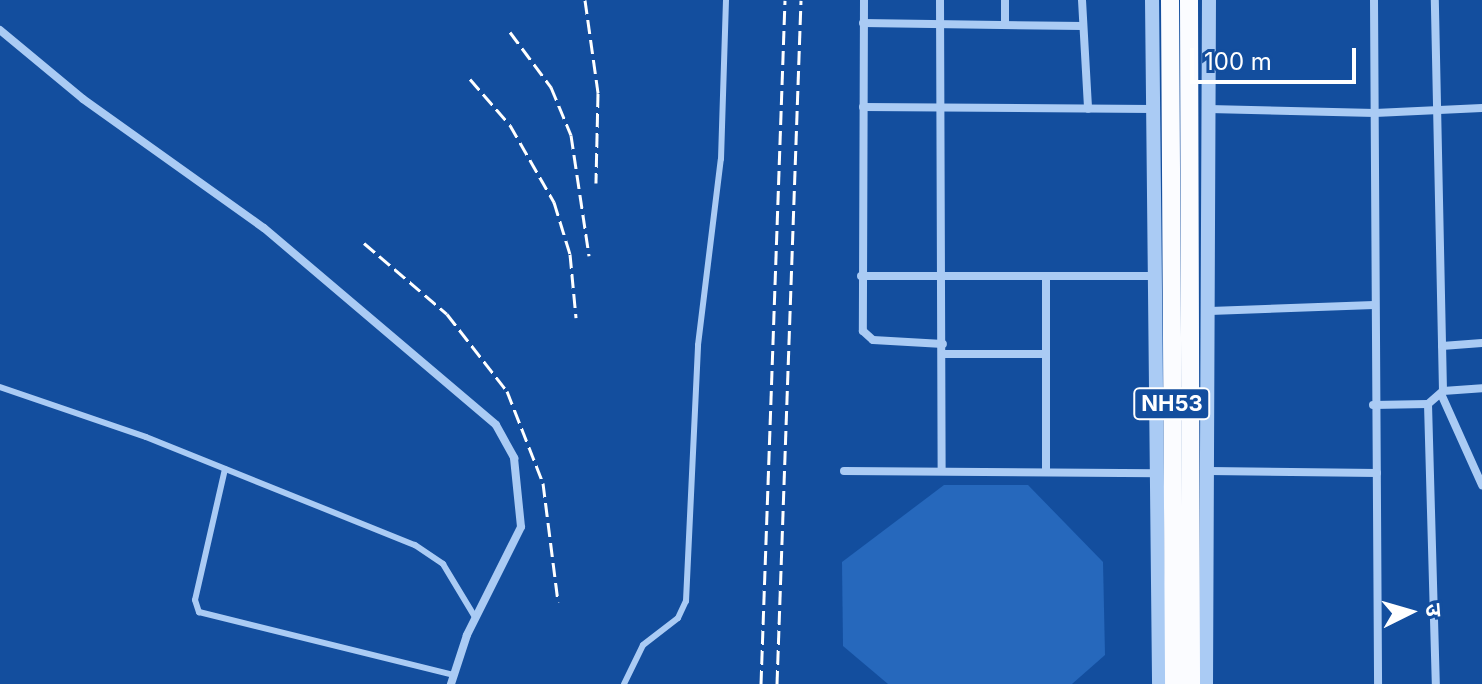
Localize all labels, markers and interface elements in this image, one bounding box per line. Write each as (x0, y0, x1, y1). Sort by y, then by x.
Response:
scale bar (1194, 32, 1360, 82)
text: 100 m (1204, 47, 1272, 76)
road number: NH53 (1132, 386, 1212, 422)
north arrow (1370, 572, 1450, 652)
text: उ (1420, 602, 1447, 617)

